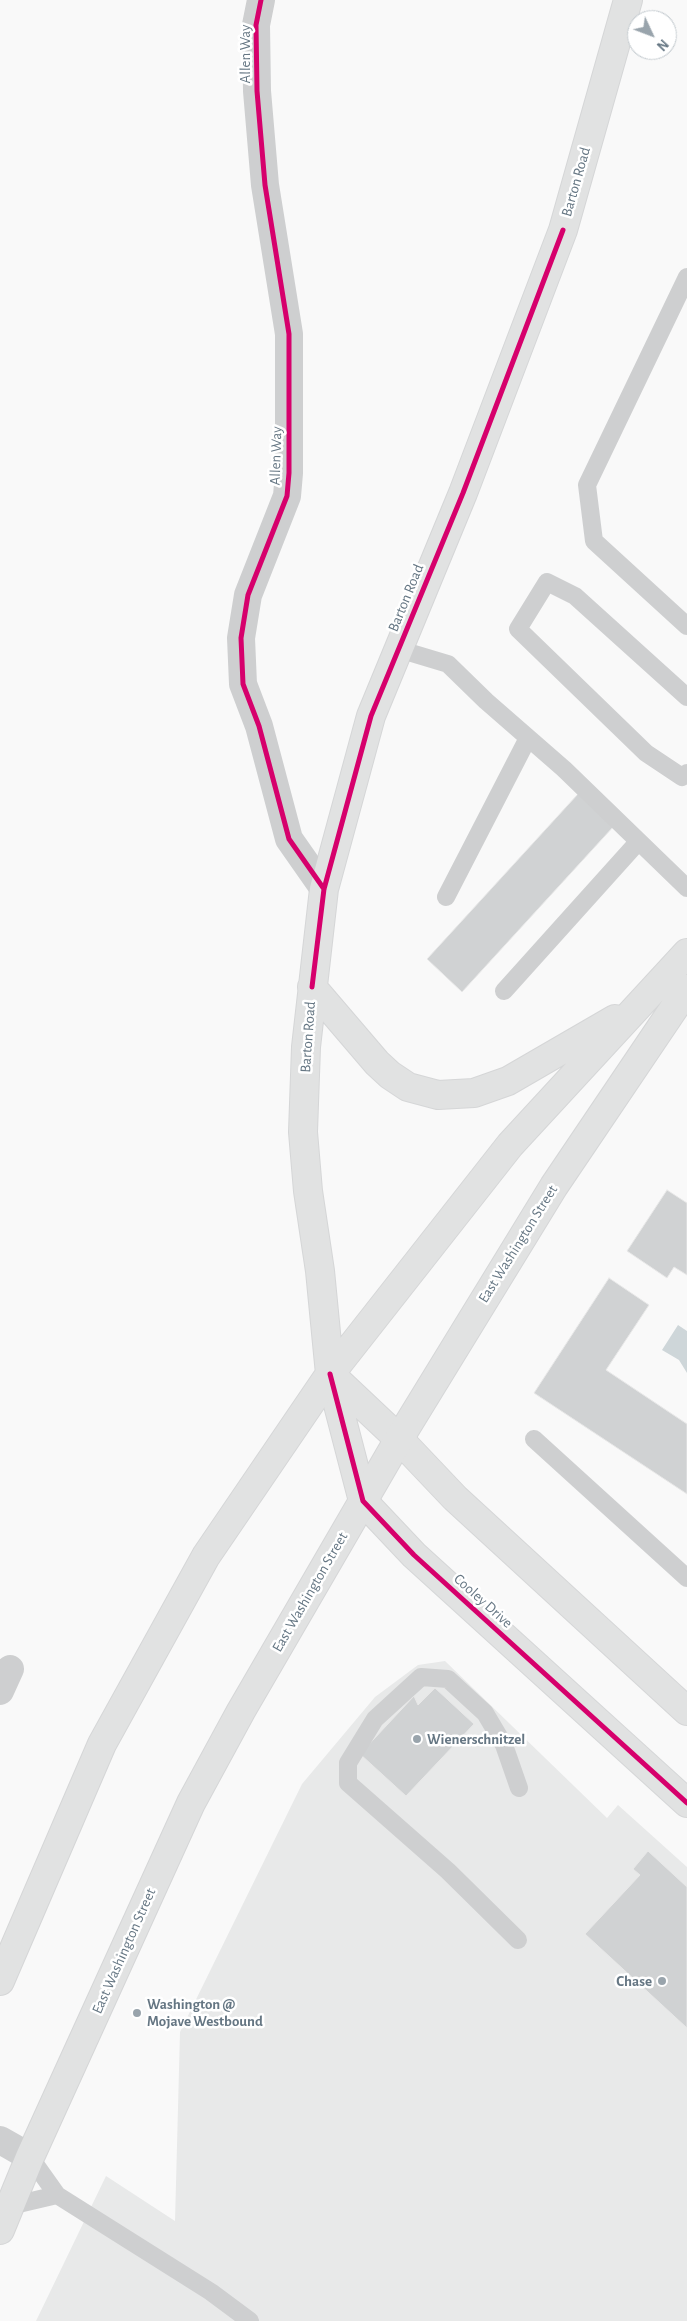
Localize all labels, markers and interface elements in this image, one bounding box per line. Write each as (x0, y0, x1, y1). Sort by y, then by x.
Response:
north arrow (627, 10, 677, 60)
street label: Allen Way (236, 25, 254, 83)
text: N (654, 36, 671, 53)
street label: Barton Road (557, 145, 595, 219)
street label: Allen Way (266, 426, 286, 486)
street label: Barton Road (384, 561, 428, 635)
street label: Barton Road (297, 1001, 319, 1073)
street label: East Washington Street (474, 1182, 562, 1306)
street label: East Washington Street (268, 1529, 352, 1655)
street label: Cooley Drive (450, 1570, 516, 1632)
place label: Wienerschnitzel (427, 1730, 525, 1748)
marker: Wienerschnitzel (411, 1733, 423, 1745)
street label: East Washington Street (88, 1885, 160, 2017)
place label: Chase (616, 1972, 652, 1990)
marker: Chase (656, 1975, 668, 1987)
place label: Washington @ Mojave Westbound (147, 1995, 263, 2030)
marker: Washington @ Mojave Westbound (131, 2007, 143, 2019)

